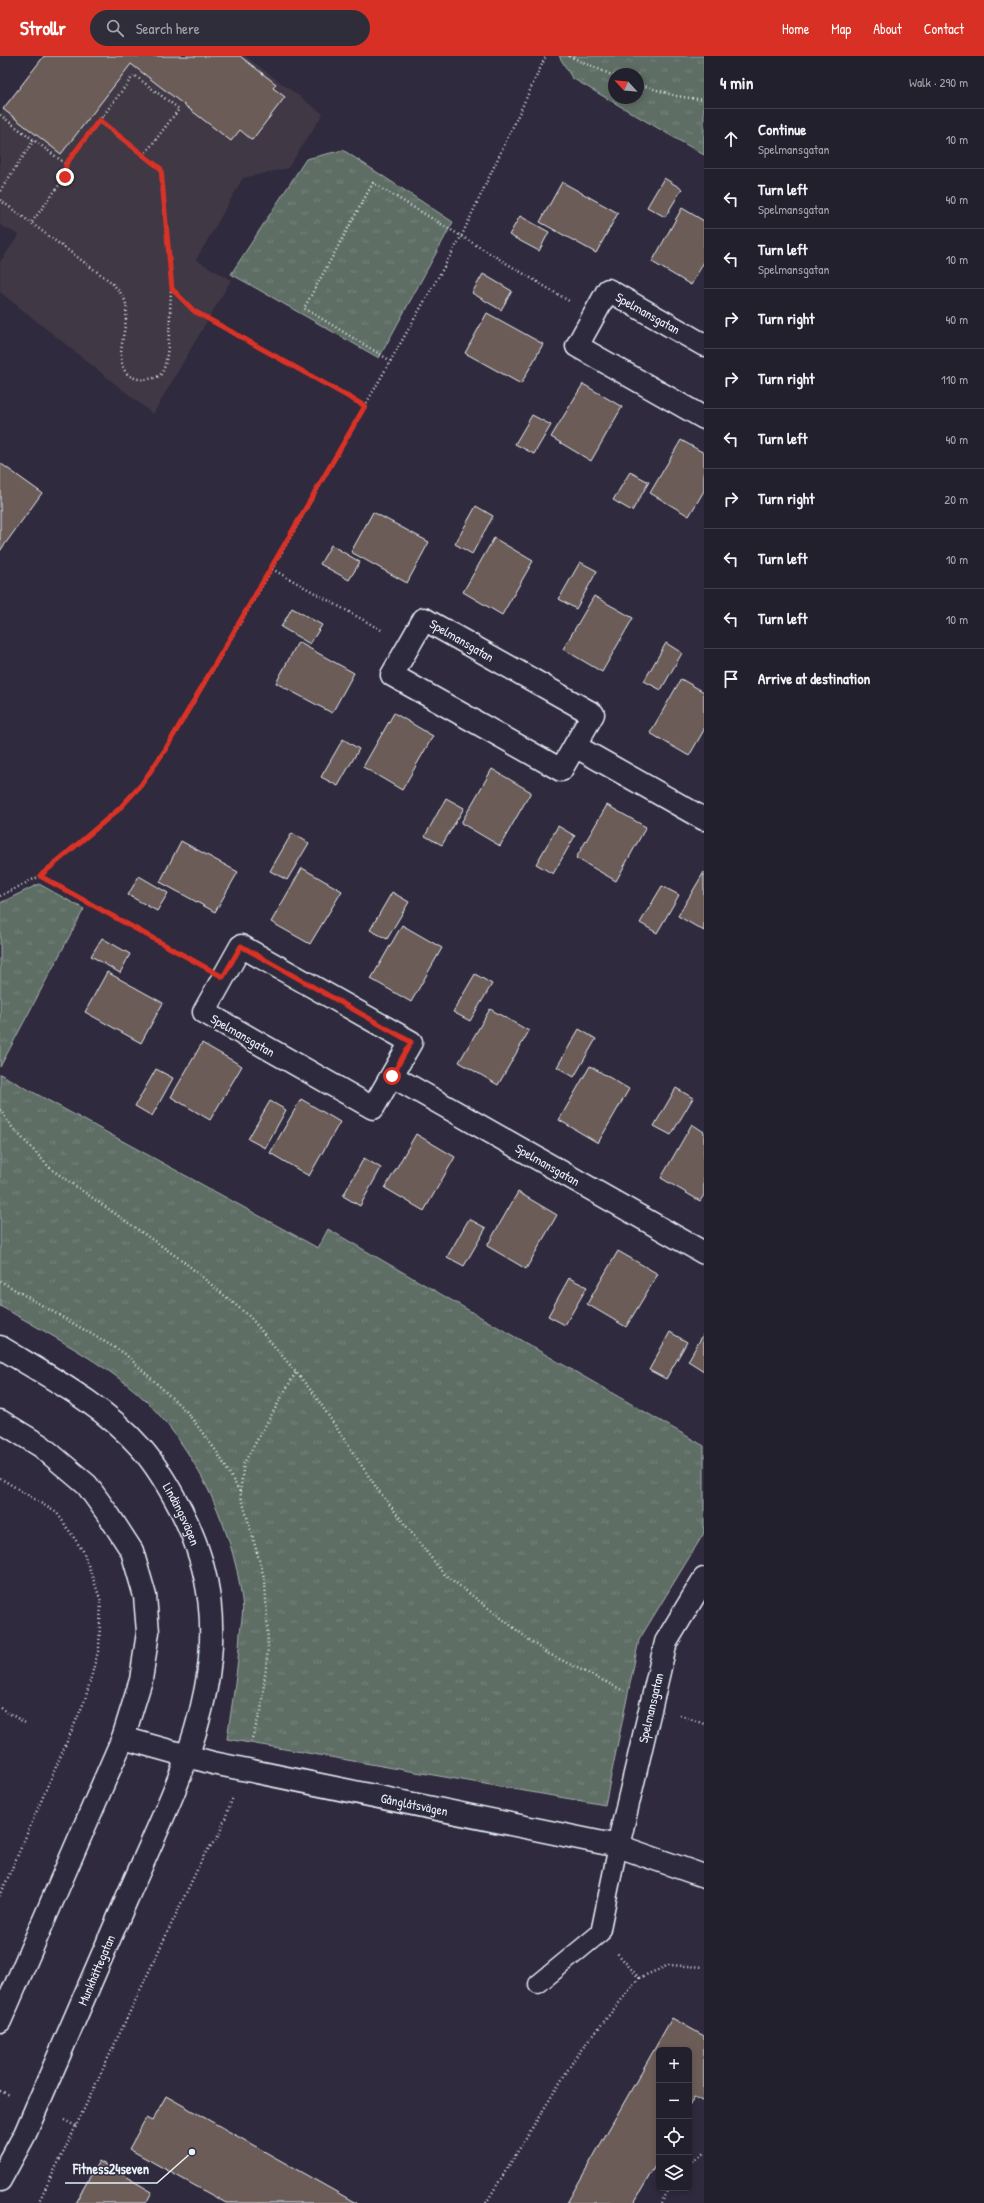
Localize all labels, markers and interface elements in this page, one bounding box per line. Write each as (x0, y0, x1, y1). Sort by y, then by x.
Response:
search box (90, 10, 370, 46)
text: Strollr (20, 15, 66, 41)
icon: search (104, 17, 126, 39)
text: Search here (136, 18, 200, 39)
text: Home (782, 19, 809, 38)
text: Map (831, 19, 851, 38)
text: About (873, 19, 902, 38)
text: Contact (924, 19, 964, 38)
north arrow (608, 68, 644, 104)
text: 4 min (720, 71, 753, 94)
text: Walk · 290 m (909, 73, 968, 91)
text: Continue (758, 119, 806, 140)
icon: ahead (720, 128, 742, 150)
text: 10 m (946, 130, 968, 148)
text: Spelmansgatan (758, 140, 829, 158)
route end (56, 168, 74, 186)
text: Turn left (758, 179, 808, 200)
icon: left (720, 188, 742, 210)
text: 40 m (945, 190, 968, 208)
text: Spelmansgatan (758, 200, 829, 218)
text: Turn left (758, 239, 808, 260)
icon: left (720, 248, 742, 270)
text: 10 m (946, 250, 968, 268)
text: Spelmansgatan (758, 260, 829, 278)
street label: Spelmansgatan (612, 288, 684, 338)
icon: right (720, 308, 742, 330)
text: Turn right (758, 308, 814, 329)
text: 40 m (945, 310, 968, 328)
icon: right (720, 368, 742, 390)
text: Turn right (758, 368, 814, 389)
text: 110 m (941, 370, 968, 388)
icon: left (720, 428, 742, 450)
text: Turn left (758, 428, 808, 449)
text: 40 m (945, 430, 968, 448)
icon: right (720, 488, 742, 510)
text: Turn right (758, 488, 814, 509)
text: 20 m (944, 490, 968, 508)
icon: left (720, 548, 742, 570)
text: Turn left (758, 548, 808, 569)
text: 10 m (946, 550, 968, 568)
icon: left (720, 608, 742, 630)
text: Turn left (758, 608, 808, 629)
text: 10 m (946, 610, 968, 628)
street label: Spelmansgatan (427, 614, 497, 666)
icon: arrive (720, 668, 742, 690)
text: Arrive at destination (758, 668, 870, 689)
street label: Spelmansgatan (208, 1009, 278, 1061)
route start (383, 1067, 401, 1085)
street label: Spelmansgatan (512, 1139, 583, 1190)
street label: Lindängsvägen (159, 1479, 205, 1548)
street label: Spelmansgatan (634, 1671, 667, 1745)
street label: Gånglåtsvägen (379, 1789, 450, 1820)
street label: Munkhättegatan (73, 1932, 119, 2008)
map controls (656, 2047, 692, 2191)
button: + (656, 2047, 692, 2083)
button: − (656, 2083, 692, 2119)
button: locate (656, 2119, 692, 2155)
button: layers (656, 2155, 692, 2191)
callout: Fitness24seven (65, 2157, 157, 2183)
text: Fitness24seven (72, 2159, 149, 2178)

